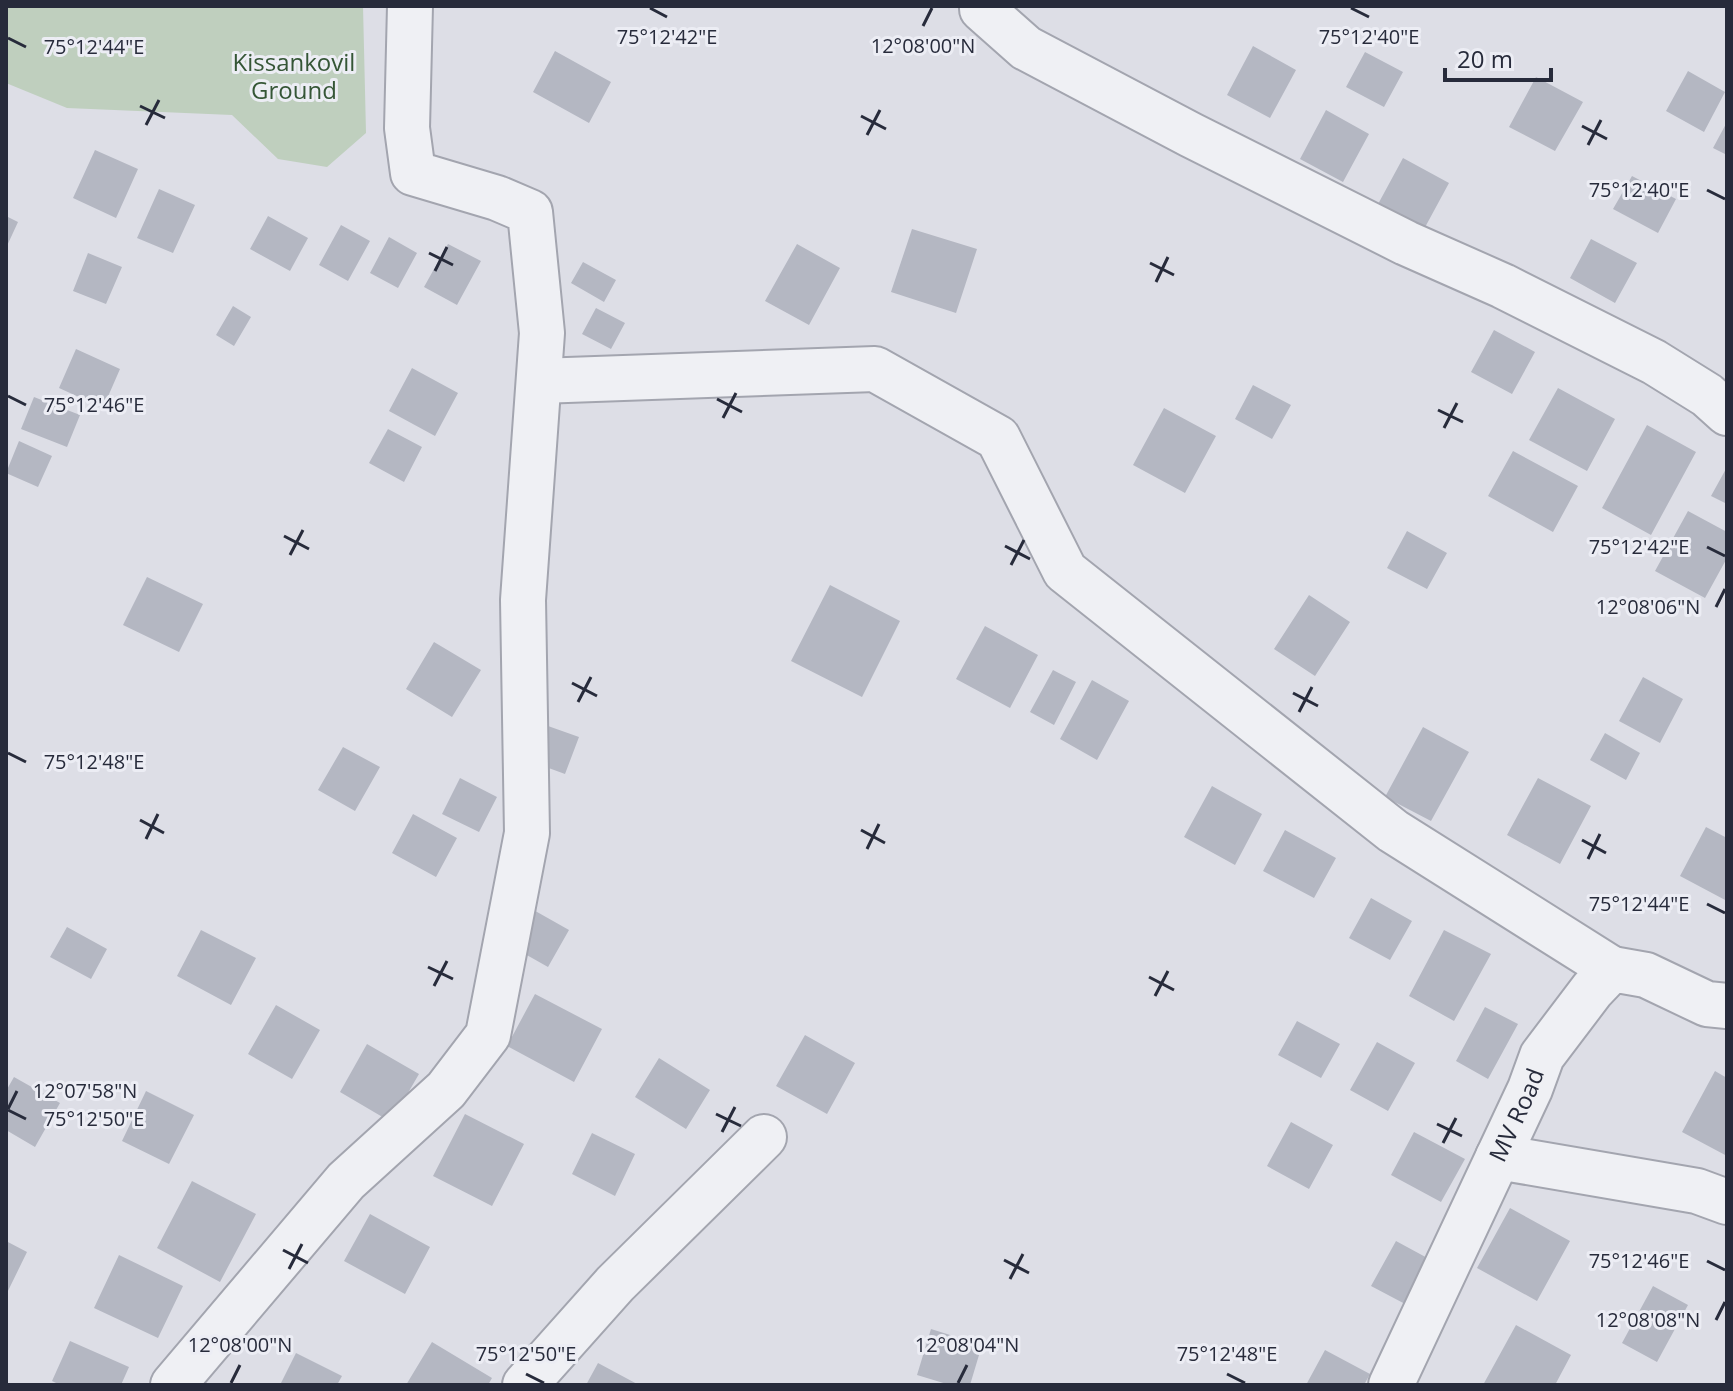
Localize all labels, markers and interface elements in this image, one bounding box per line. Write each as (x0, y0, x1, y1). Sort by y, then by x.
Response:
text: 75°12'42"E (617, 23, 717, 50)
text: 75°12'40"E (1319, 23, 1419, 50)
text: 12°08'00"N (871, 32, 975, 59)
scale bar (1445, 32, 1551, 82)
text: 75°12'44"E (44, 33, 144, 60)
text: 20 m (1457, 42, 1513, 75)
park label: Kissankovil Ground (233, 45, 355, 106)
text: 75°12'40"E (1589, 176, 1689, 203)
text: 75°12'46"E (44, 391, 144, 418)
text: 75°12'42"E (1589, 533, 1689, 560)
text: 12°08'06"N (1596, 593, 1700, 620)
text: 75°12'48"E (44, 748, 144, 775)
text: 75°12'44"E (1589, 890, 1689, 917)
street label: MV Road (1480, 1063, 1551, 1167)
text: 12°07'58"N (33, 1077, 137, 1104)
text: 75°12'50"E (44, 1105, 144, 1132)
text: 75°12'46"E (1589, 1247, 1689, 1274)
text: 12°08'08"N (1596, 1306, 1700, 1333)
text: 12°08'00"N (188, 1331, 292, 1358)
text: 12°08'04"N (915, 1331, 1019, 1358)
text: 75°12'50"E (476, 1340, 576, 1367)
text: 75°12'48"E (1177, 1340, 1277, 1367)

